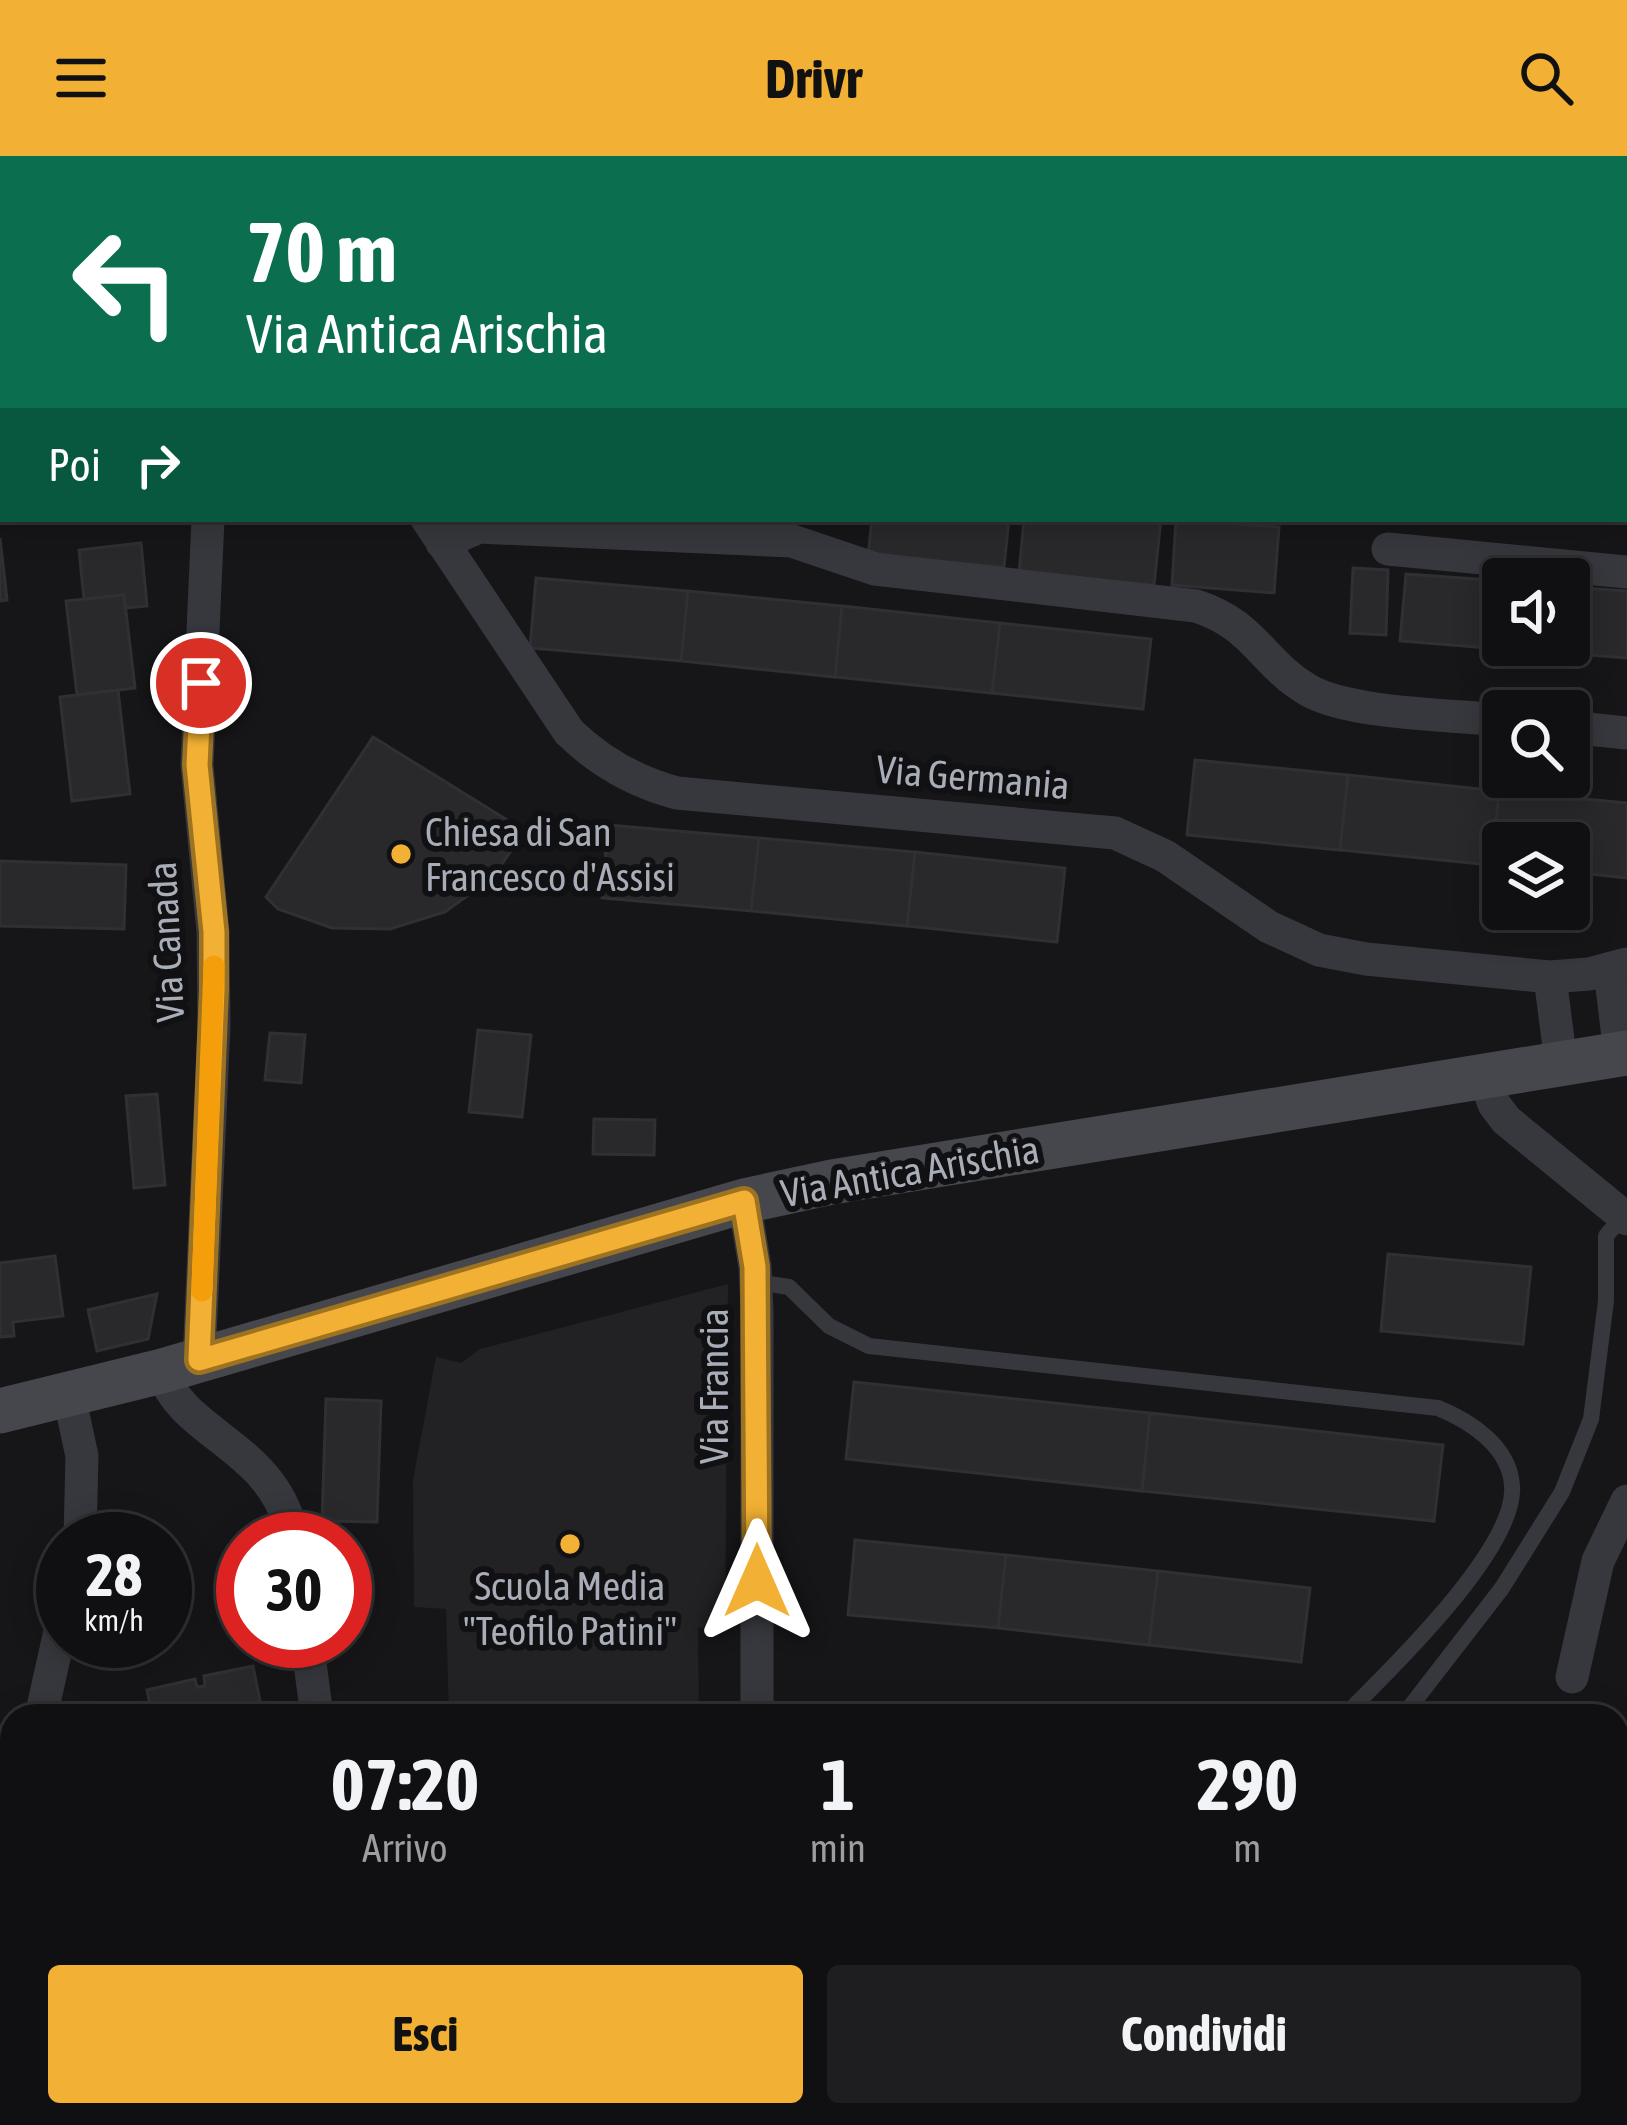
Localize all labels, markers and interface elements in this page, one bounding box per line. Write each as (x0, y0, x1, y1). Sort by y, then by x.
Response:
icon: menu (48, 45, 114, 111)
icon: search (1513, 45, 1579, 111)
text: Drivr (765, 48, 862, 109)
icon: left (48, 204, 204, 360)
text: 70 m (246, 204, 397, 300)
text: Via Antica Arischia (246, 303, 608, 364)
icon: right (125, 432, 191, 498)
text: Poi (48, 439, 101, 491)
map controls (1482, 558, 1590, 930)
button: sound (1482, 558, 1590, 666)
pin (150, 632, 252, 734)
icon: arrive (168, 650, 234, 716)
button: search (1482, 690, 1590, 798)
street label: Via Germania (875, 747, 1071, 807)
place label: Chiesa di San Francesco d'Assisi (425, 810, 675, 899)
button: layers (1482, 822, 1590, 930)
marker: Chiesa di San Francesco d'Assisi (388, 841, 414, 867)
street label: Via Canada (140, 860, 192, 1024)
street label: Via Antica Arischia (777, 1127, 1043, 1215)
street label: Via Francia (692, 1308, 736, 1464)
speed limit sign: 30 (216, 1512, 372, 1668)
position arrow (694, 1518, 820, 1644)
marker: Scuola Media "Teofilo Patini" (557, 1531, 583, 1557)
text: 28 (86, 1540, 142, 1609)
place label: Scuola Media "Teofilo Patini" (463, 1564, 677, 1653)
text: km/h (84, 1603, 144, 1637)
text: 07:20 (331, 1743, 479, 1825)
text: 1 (821, 1743, 855, 1825)
text: 290 (1197, 1743, 1298, 1825)
text: Arrivo (362, 1826, 447, 1870)
text: min (810, 1826, 866, 1870)
text: m (1233, 1826, 1261, 1870)
button: Esci (48, 1965, 803, 2103)
button: Condividi (827, 1965, 1581, 2103)

